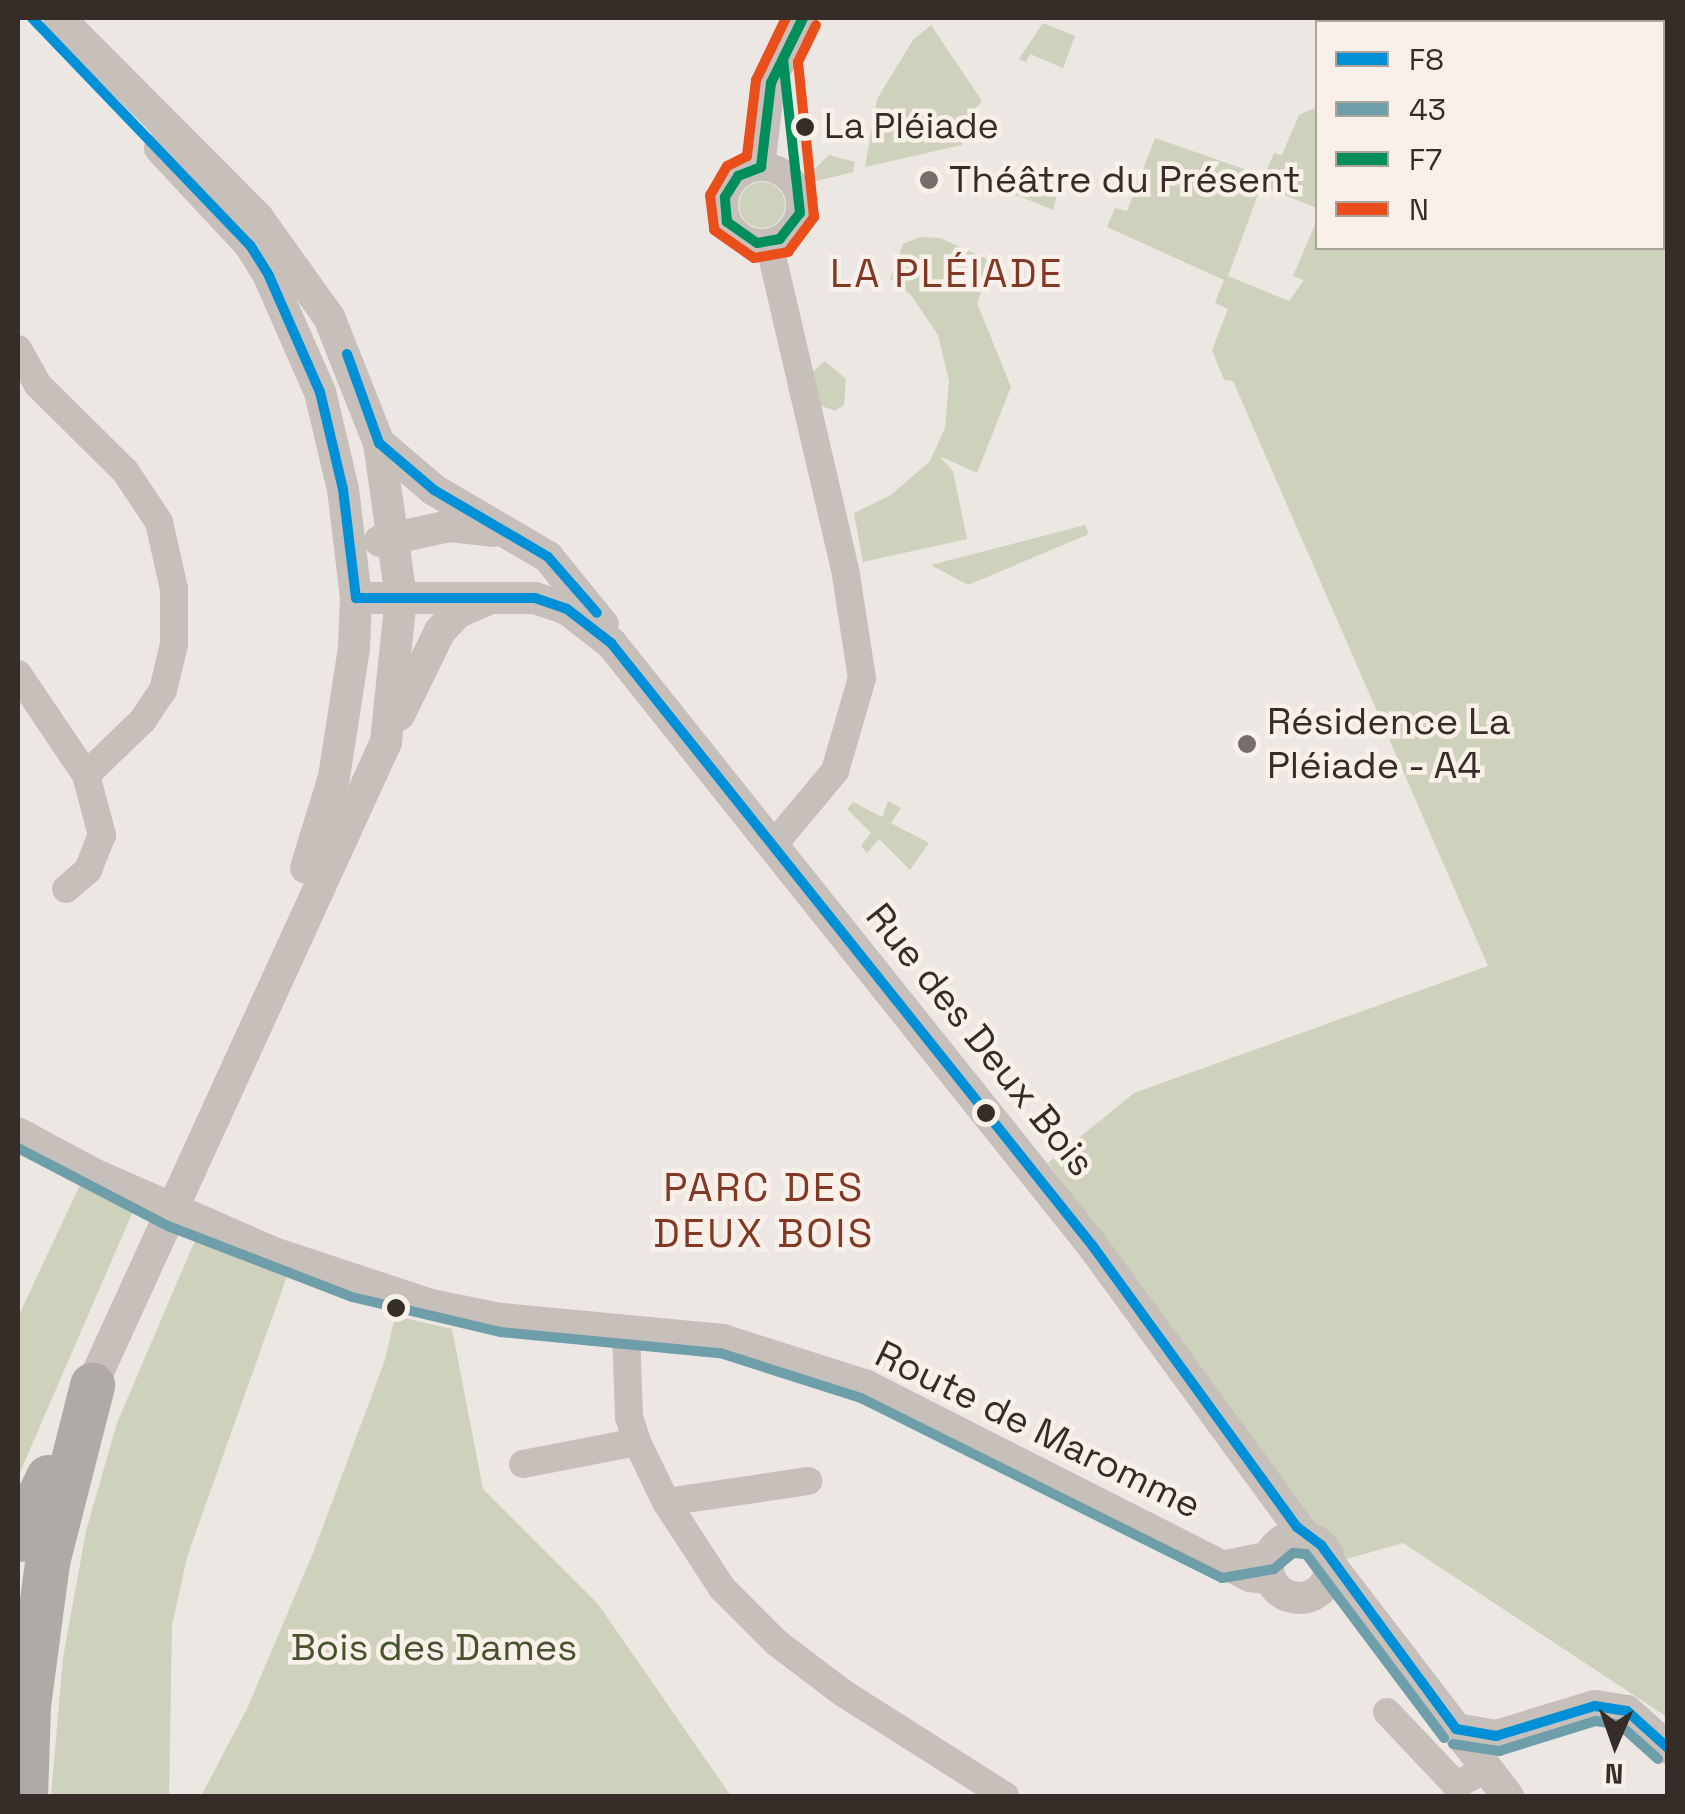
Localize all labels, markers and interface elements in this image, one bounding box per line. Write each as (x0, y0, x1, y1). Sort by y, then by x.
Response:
legend (1315, 20, 1665, 250)
text: F8 (1409, 40, 1444, 79)
text: 43 (1409, 90, 1446, 129)
place label: La Pléiade (824, 105, 999, 149)
marker: La Pléiade (795, 117, 815, 137)
text: F7 (1409, 140, 1442, 179)
place label: Théâtre du Présent (949, 157, 1300, 203)
marker: Théâtre du Présent (918, 169, 940, 191)
text: N (1409, 190, 1429, 229)
district label: LA PLÉIADE (830, 250, 1064, 298)
place label: Résidence La Pléiade - A4 (1267, 699, 1511, 788)
marker: Résidence La Pléiade - A4 (1236, 733, 1258, 755)
street label: Rue des Deux Bois (856, 895, 1104, 1185)
unlabelled marker (976, 1103, 996, 1123)
district label: PARC DES DEUX BOIS (653, 1164, 875, 1258)
unlabelled marker (386, 1298, 406, 1318)
street label: Route de Maromme (868, 1331, 1208, 1529)
park label: Bois des Dames (291, 1625, 577, 1671)
north arrow (1565, 1694, 1665, 1794)
text: N (1604, 1756, 1624, 1792)

